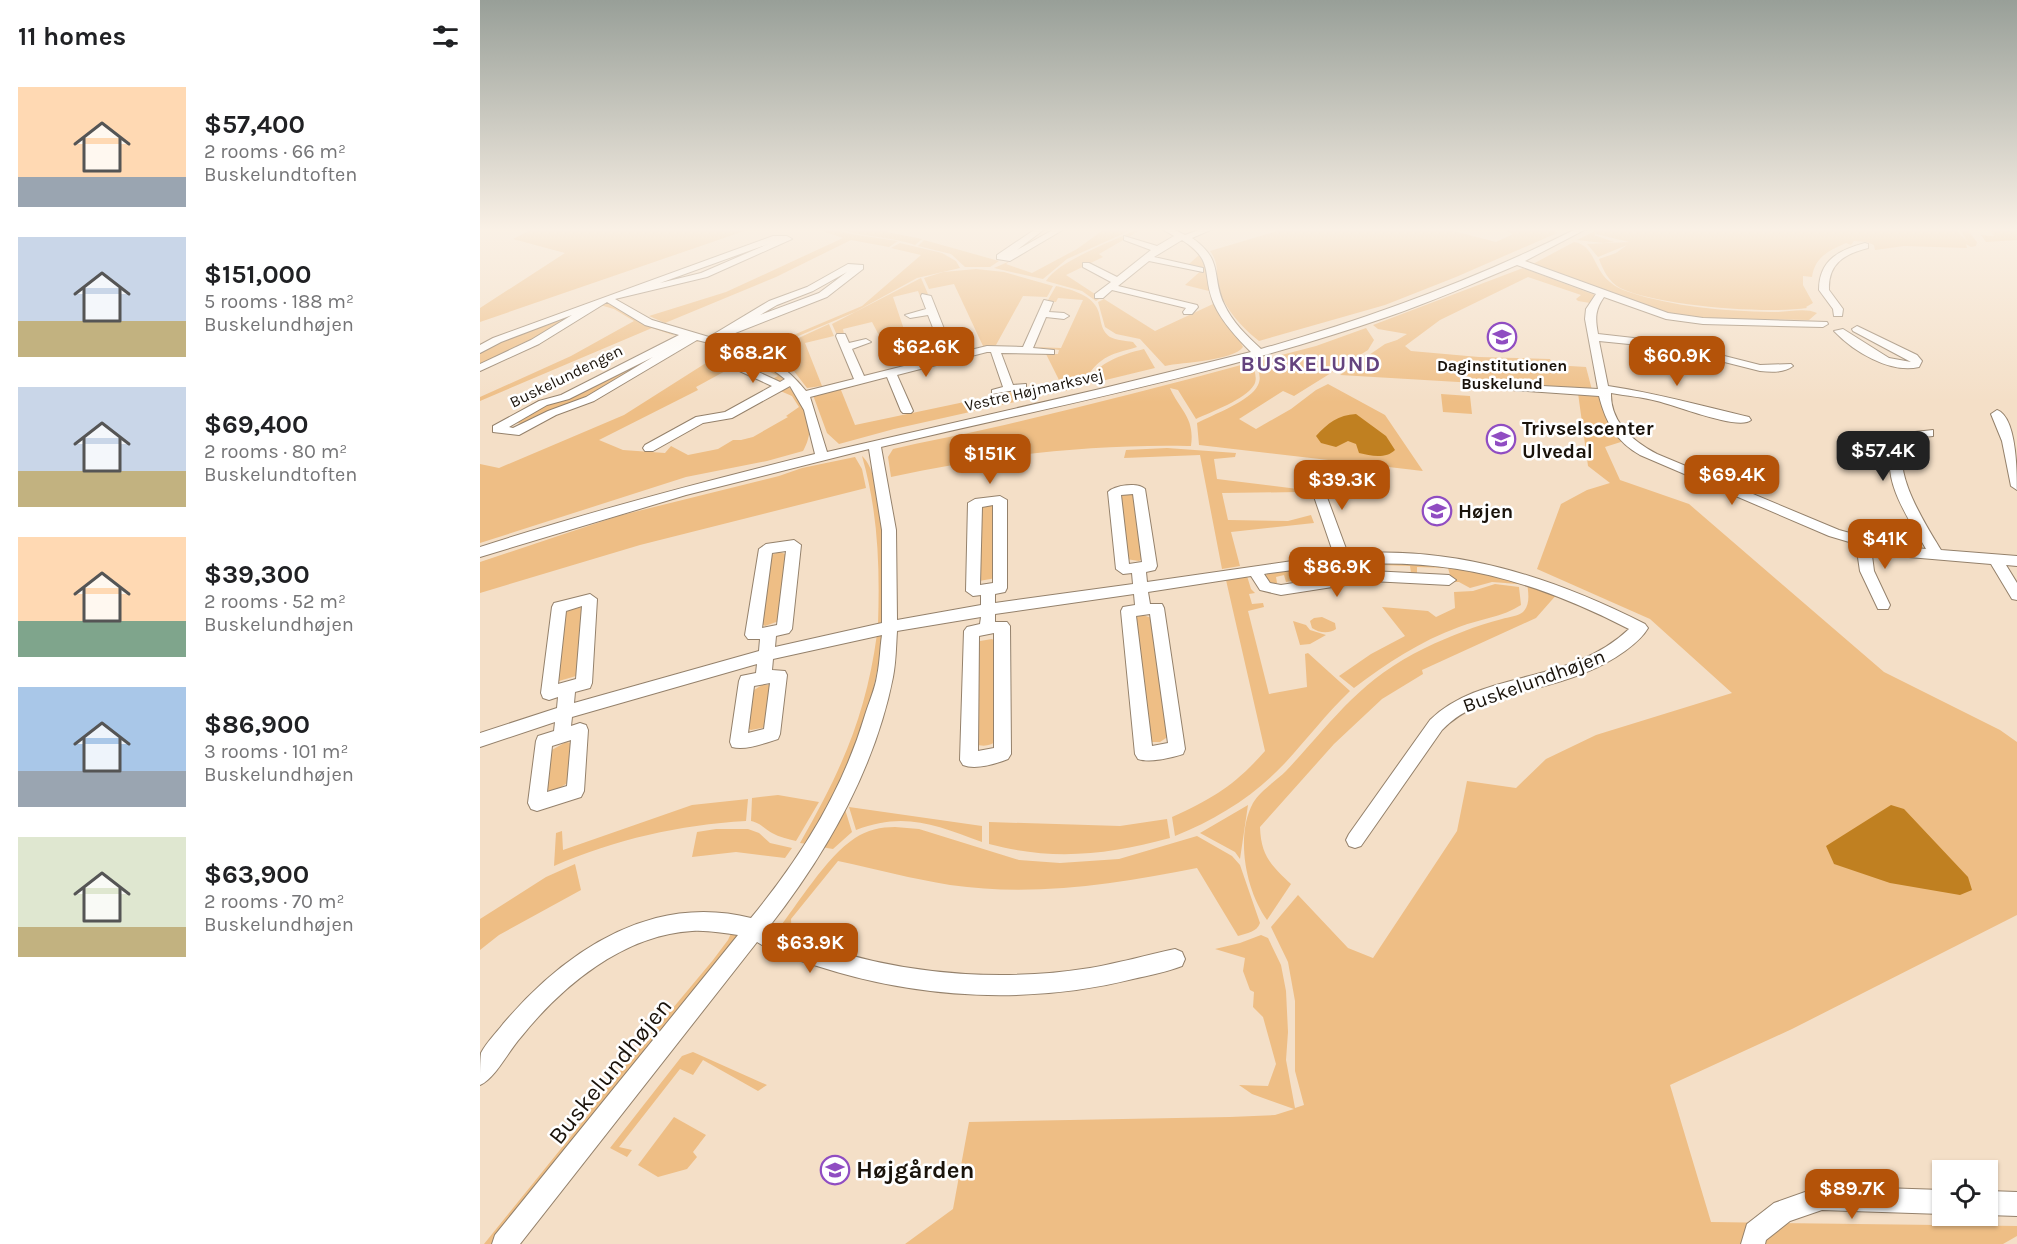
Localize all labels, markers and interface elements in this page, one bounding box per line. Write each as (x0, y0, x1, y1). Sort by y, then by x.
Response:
icon: filters (429, 20, 462, 53)
text: 11 homes (18, 21, 126, 52)
text: $57,400 (204, 109, 305, 140)
icon: home (66, 111, 138, 183)
text: 2 rooms · 66 m² (204, 140, 346, 163)
text: Buskelundtoften (204, 163, 357, 186)
text: $151,000 (204, 259, 312, 290)
icon: home (66, 261, 138, 333)
text: 5 rooms · 188 m² (204, 290, 354, 313)
text: Buskelundhøjen (204, 313, 354, 336)
school or university icon: Daginstitutionen Buskelund (1486, 321, 1518, 353)
pin: $62.6K (877, 327, 975, 378)
pin: $68.2K (704, 333, 802, 384)
text: $62.6K (892, 335, 960, 358)
pin: $60.9K (1628, 336, 1726, 387)
street label: Buskelundengen (506, 340, 626, 412)
text: $68.2K (719, 341, 787, 364)
text: $60.9K (1643, 344, 1711, 367)
district label: BUSKELUND (1240, 351, 1382, 377)
place label: Daginstitutionen Buskelund (1437, 356, 1567, 393)
street label: Vestre Højmarksvej (963, 365, 1105, 415)
text: $69,400 (204, 409, 309, 440)
icon: home (66, 411, 138, 483)
place label: Trivselscenter Ulvedal (1522, 417, 1654, 463)
school or university icon: Trivselscenter Ulvedal (1485, 423, 1517, 455)
pin: $57.4K (1834, 431, 1932, 482)
pin: $151K (948, 434, 1032, 485)
text: $57.4K (1851, 439, 1915, 462)
text: 2 rooms · 80 m² (204, 440, 347, 463)
text: $151K (964, 442, 1016, 465)
pin: $69.4K (1683, 455, 1781, 506)
pin: $39.3K (1293, 460, 1391, 511)
text: Buskelundtoften (204, 463, 357, 486)
text: $69.4K (1698, 463, 1766, 486)
text: $39.3K (1308, 468, 1376, 491)
school or university icon: Højen (1421, 495, 1453, 527)
place label: Højen (1458, 500, 1513, 523)
pin: $41K (1849, 519, 1921, 570)
text: $41K (1862, 527, 1908, 550)
pin: $86.9K (1288, 547, 1386, 598)
text: $86.9K (1303, 555, 1371, 578)
text: $39,300 (204, 559, 310, 590)
icon: home (66, 561, 138, 633)
text: 2 rooms · 52 m² (204, 590, 346, 613)
text: Buskelundhøjen (204, 613, 354, 636)
street label: Buskelundhøjen (1460, 645, 1608, 717)
text: $86,900 (204, 709, 310, 740)
icon: home (66, 711, 138, 783)
text: 3 rooms · 101 m² (204, 740, 349, 763)
text: Buskelundhøjen (204, 763, 354, 786)
text: $63,900 (204, 859, 309, 890)
icon: home (66, 861, 138, 933)
text: 2 rooms · 70 m² (204, 890, 344, 913)
text: Buskelundhøjen (204, 913, 354, 936)
pin: $63.9K (761, 923, 859, 974)
text: $63.9K (776, 931, 844, 954)
street label: Buskelundhøjen (543, 992, 677, 1150)
school or university icon: Højgården (819, 1154, 851, 1186)
place label: Højgården (856, 1156, 974, 1184)
map controls (1932, 1160, 1998, 1226)
button: locate (1932, 1160, 1998, 1226)
pin: $89.7K (1803, 1169, 1901, 1220)
text: $89.7K (1819, 1177, 1885, 1200)

